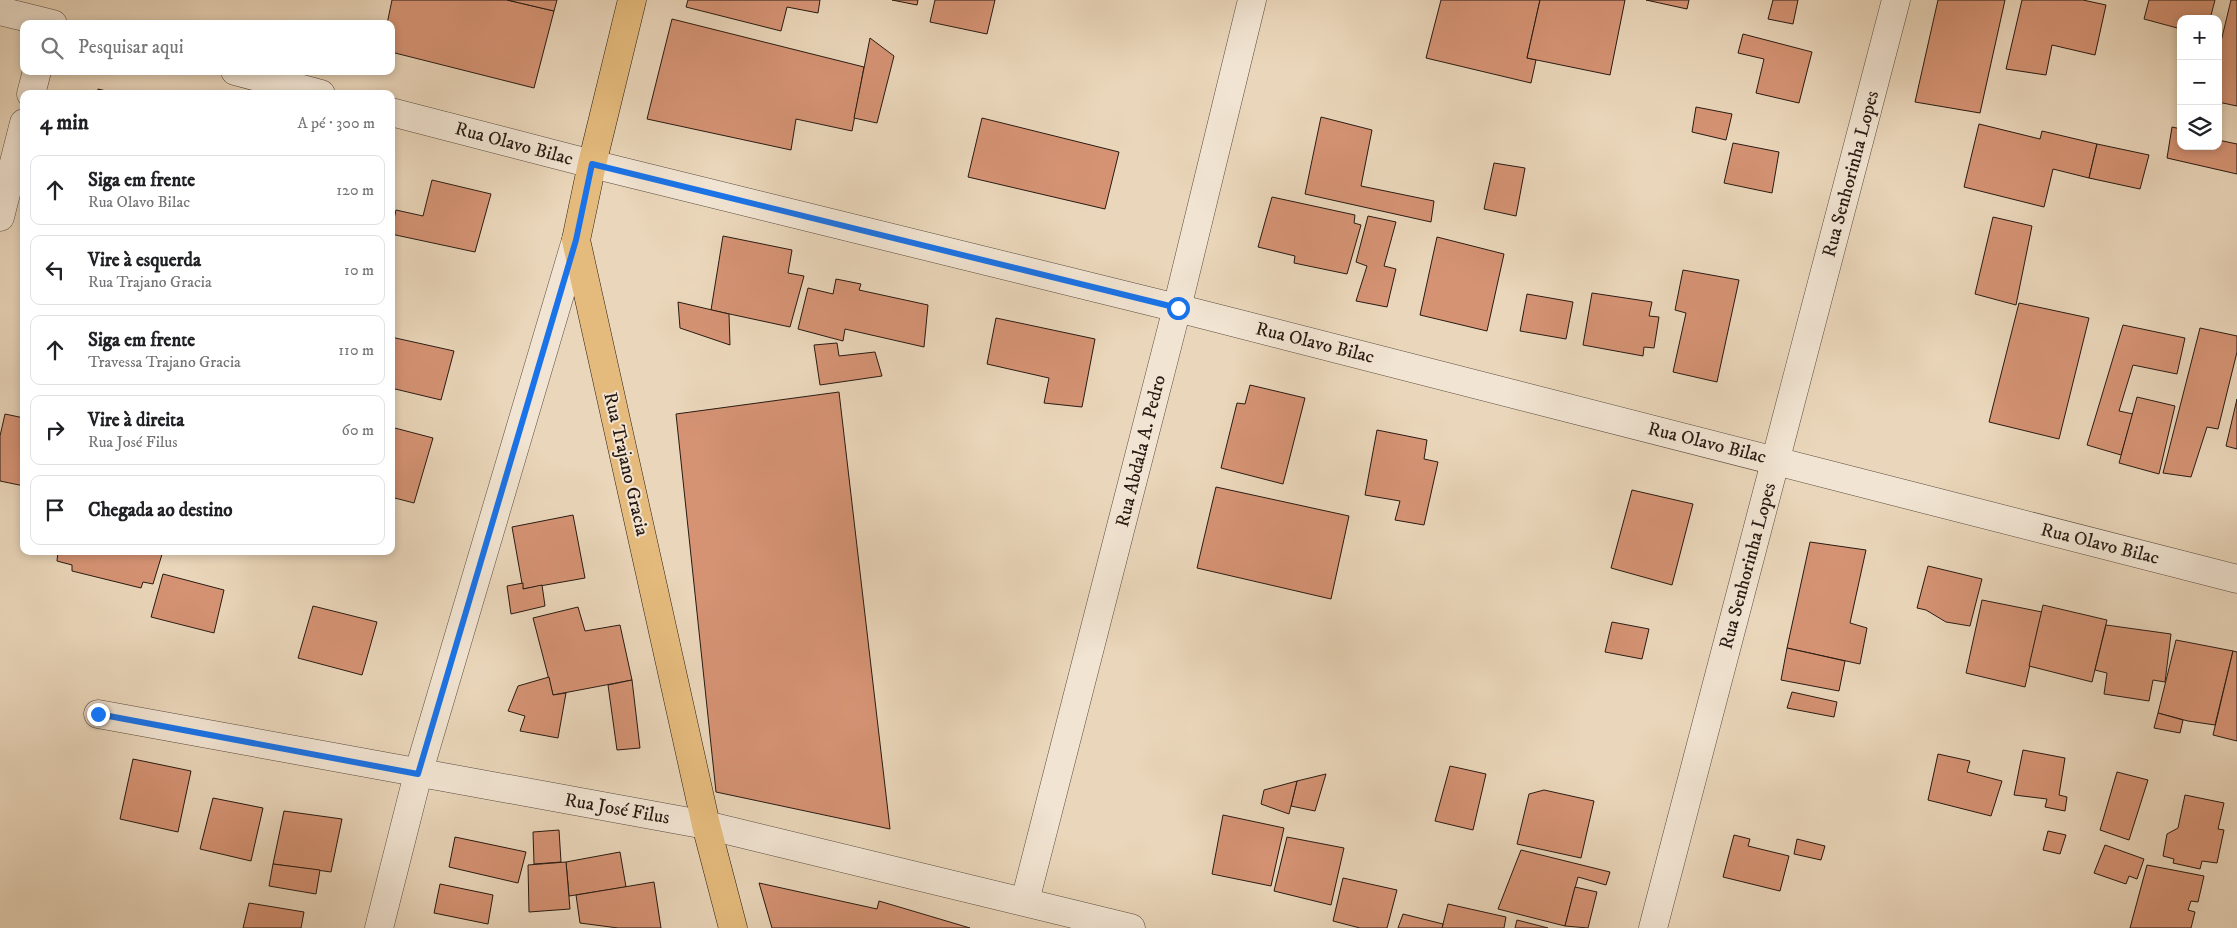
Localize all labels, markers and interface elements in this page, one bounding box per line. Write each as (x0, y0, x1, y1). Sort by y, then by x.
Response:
map controls (2177, 15, 2222, 150)
button: + (2177, 15, 2222, 60)
search box (20, 20, 395, 75)
icon: search (38, 34, 66, 62)
text: Pesquisar aqui (78, 36, 184, 59)
button: − (2177, 60, 2222, 105)
street label: Rua Senhorinha Lopes (1818, 88, 1884, 260)
button: layers (2177, 105, 2222, 150)
text: 4 min (40, 110, 89, 136)
text: A pé · 300 m (297, 113, 375, 133)
street label: Rua Olavo Bilac (452, 117, 576, 171)
text: Siga em frente (88, 169, 195, 192)
icon: ahead (41, 176, 69, 204)
text: 120 m (336, 180, 374, 200)
text: Rua Olavo Bilac (88, 192, 190, 212)
text: Vire à esquerda (88, 249, 201, 272)
icon: left (41, 256, 69, 284)
text: 10 m (344, 260, 374, 280)
text: Rua Trajano Gracia (88, 272, 212, 292)
route start (1167, 297, 1190, 320)
street label: Rua Olavo Bilac (1253, 317, 1377, 369)
text: Siga em frente (88, 329, 195, 352)
icon: ahead (41, 336, 69, 364)
text: 110 m (338, 340, 374, 360)
text: Travessa Trajano Gracia (88, 352, 241, 372)
street label: Rua Abdala A. Pedro (1111, 373, 1171, 529)
street label: Rua Trajano Gracia (598, 390, 654, 538)
text: Vire à direita (88, 409, 184, 432)
icon: right (41, 416, 69, 444)
street label: Rua Olavo Bilac (1645, 417, 1769, 469)
text: 60 m (342, 420, 374, 440)
text: Rua José Filus (88, 432, 178, 452)
street label: Rua Senhorinha Lopes (1715, 480, 1781, 652)
icon: arrive (41, 496, 69, 524)
text: Chegada ao destino (88, 499, 233, 522)
street label: Rua Olavo Bilac (2038, 518, 2162, 570)
route end (87, 703, 110, 726)
street label: Rua José Filus (563, 788, 671, 830)

